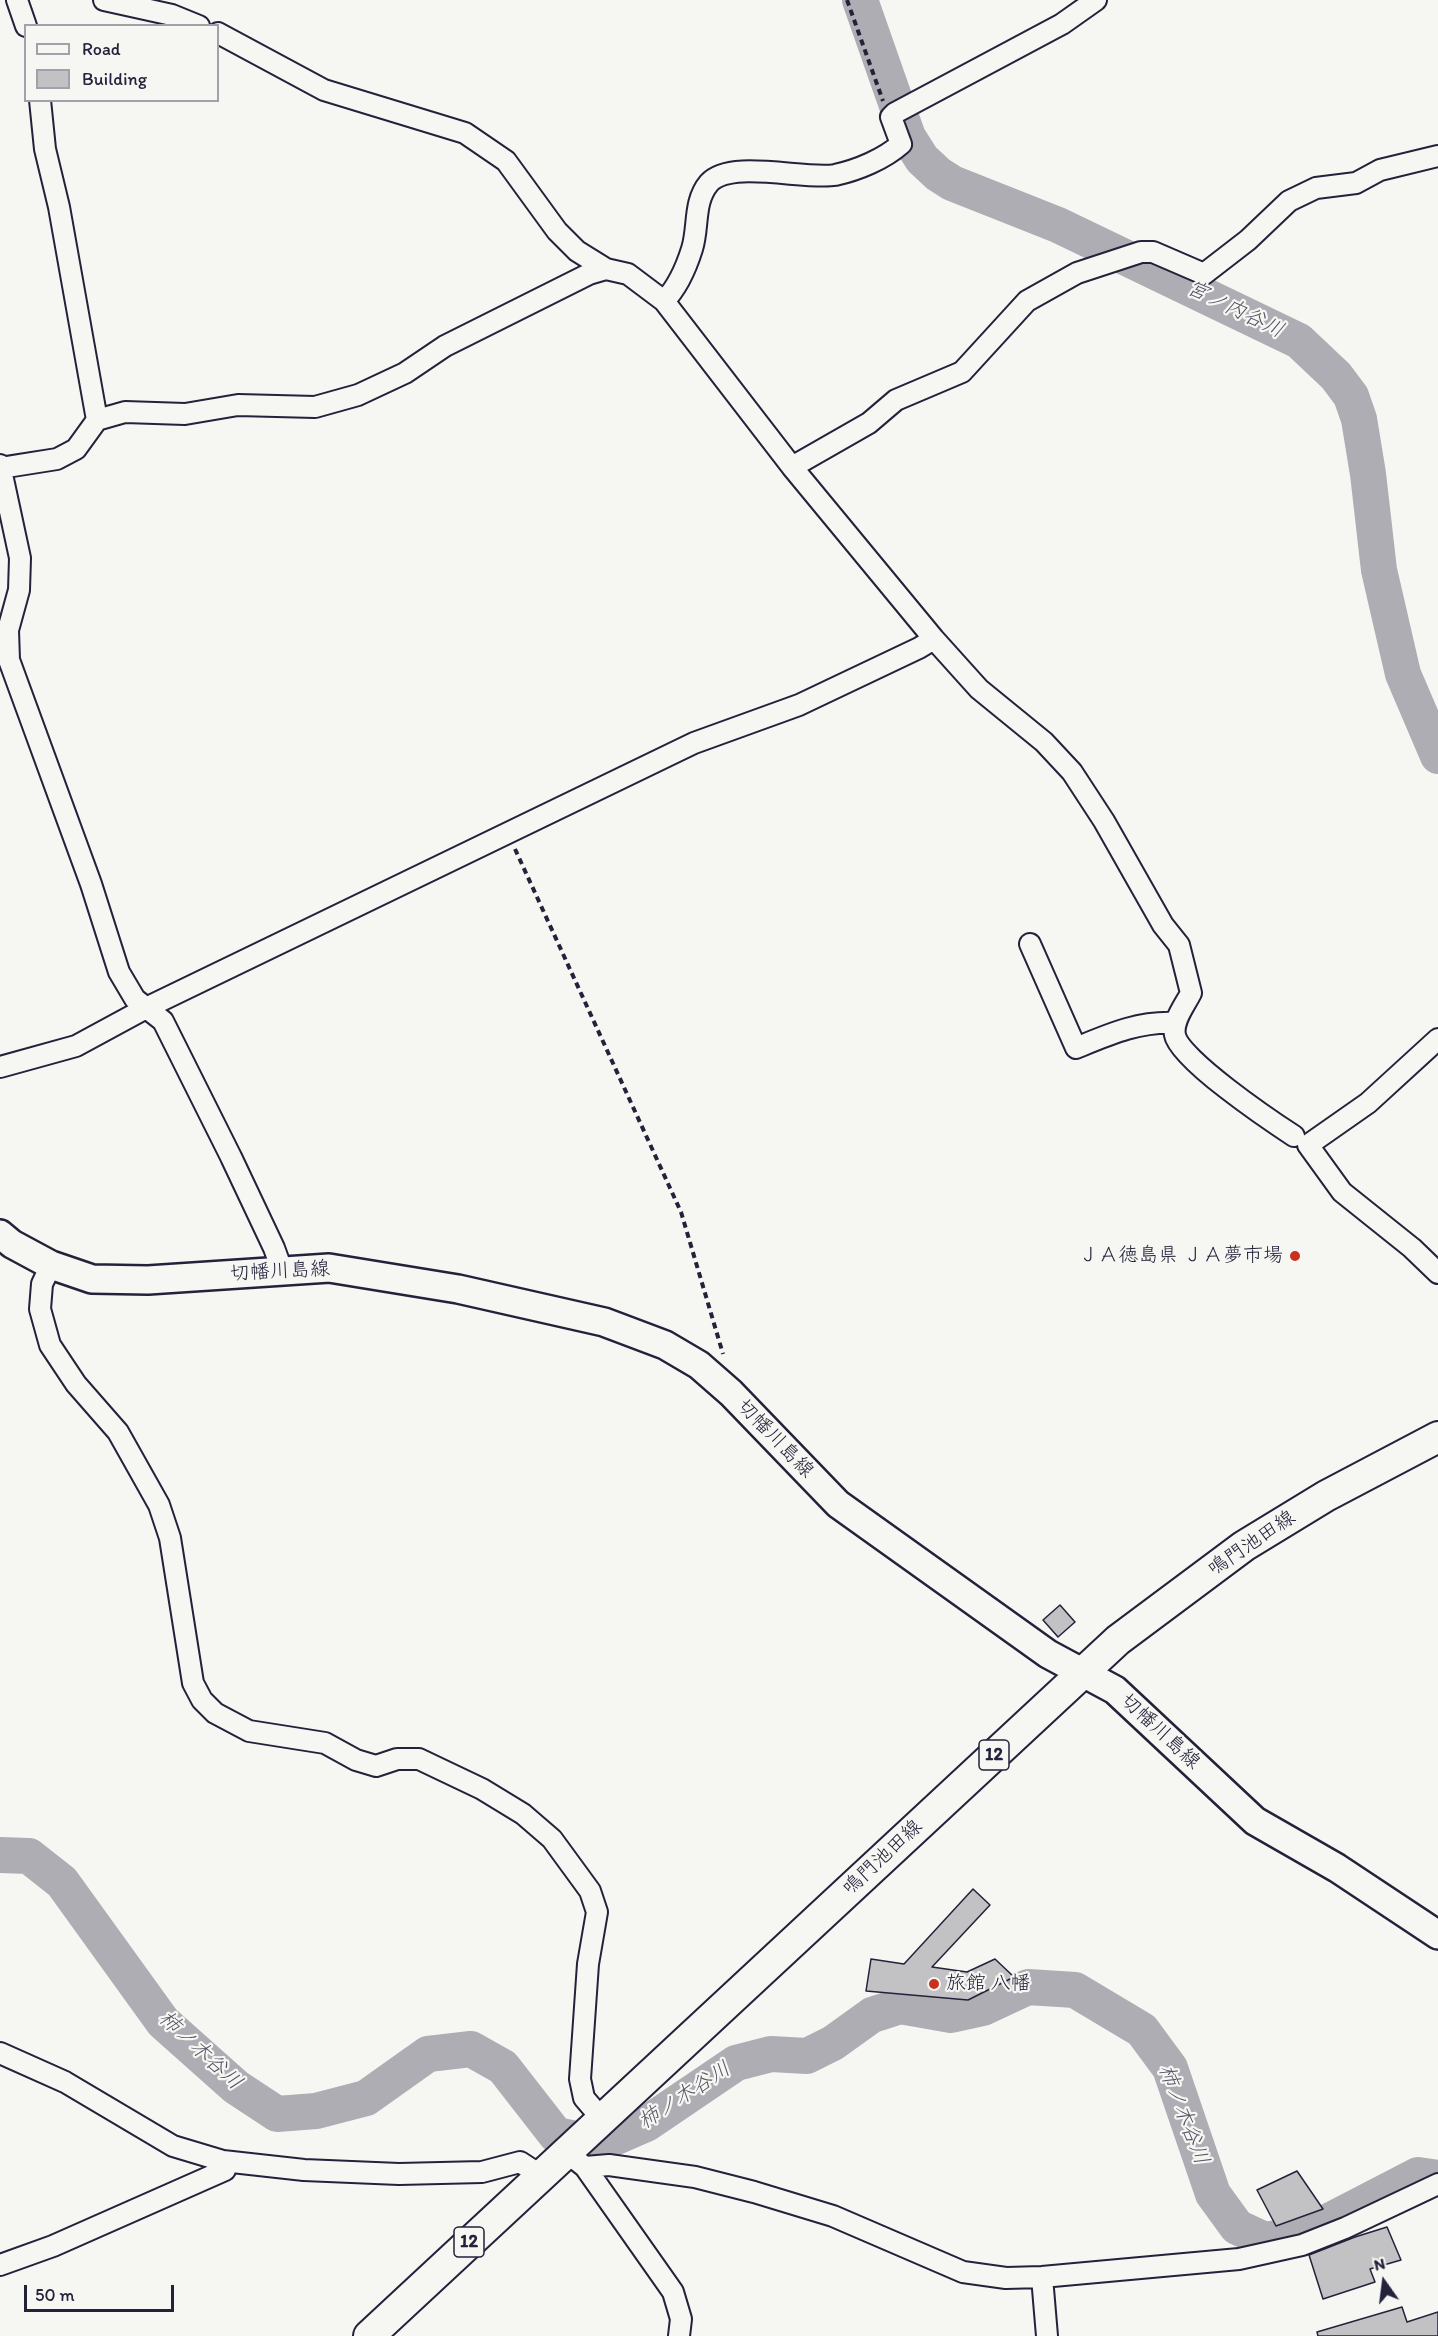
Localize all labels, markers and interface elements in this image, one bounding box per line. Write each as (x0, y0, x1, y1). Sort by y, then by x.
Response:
legend (24, 24, 219, 102)
text: Road (82, 38, 121, 60)
text: Building (82, 68, 147, 90)
water label: 宮ノ内谷川 (1182, 276, 1288, 344)
place label: ＪＡ徳島県 ＪＡ夢市場 (1079, 1244, 1283, 1268)
marker: ＪＡ徳島県 ＪＡ夢市場 (1288, 1249, 1302, 1263)
street label: 切幡川島線 (229, 1257, 331, 1287)
street label: 切幡川島線 (732, 1395, 818, 1483)
street label: 鳴門池田線 (1204, 1506, 1300, 1582)
street label: 切幡川島線 (1115, 1689, 1205, 1775)
road number: 12 (979, 1740, 1009, 1770)
street label: 鳴門池田線 (838, 1815, 928, 1901)
place label: 旅館 八幡 (946, 1972, 1030, 1996)
marker: 旅館 八幡 (927, 1977, 941, 1991)
water label: 柿ノ木谷川 (153, 2006, 247, 2096)
water label: 柿ノ木谷川 (634, 2057, 736, 2135)
water label: 柿ノ木谷川 (1152, 2061, 1214, 2169)
road number: 12 (454, 2227, 484, 2257)
north arrow (1354, 2252, 1414, 2312)
text: N (1372, 2254, 1387, 2275)
scale bar (27, 2273, 177, 2311)
text: 50 m (35, 2284, 75, 2306)

